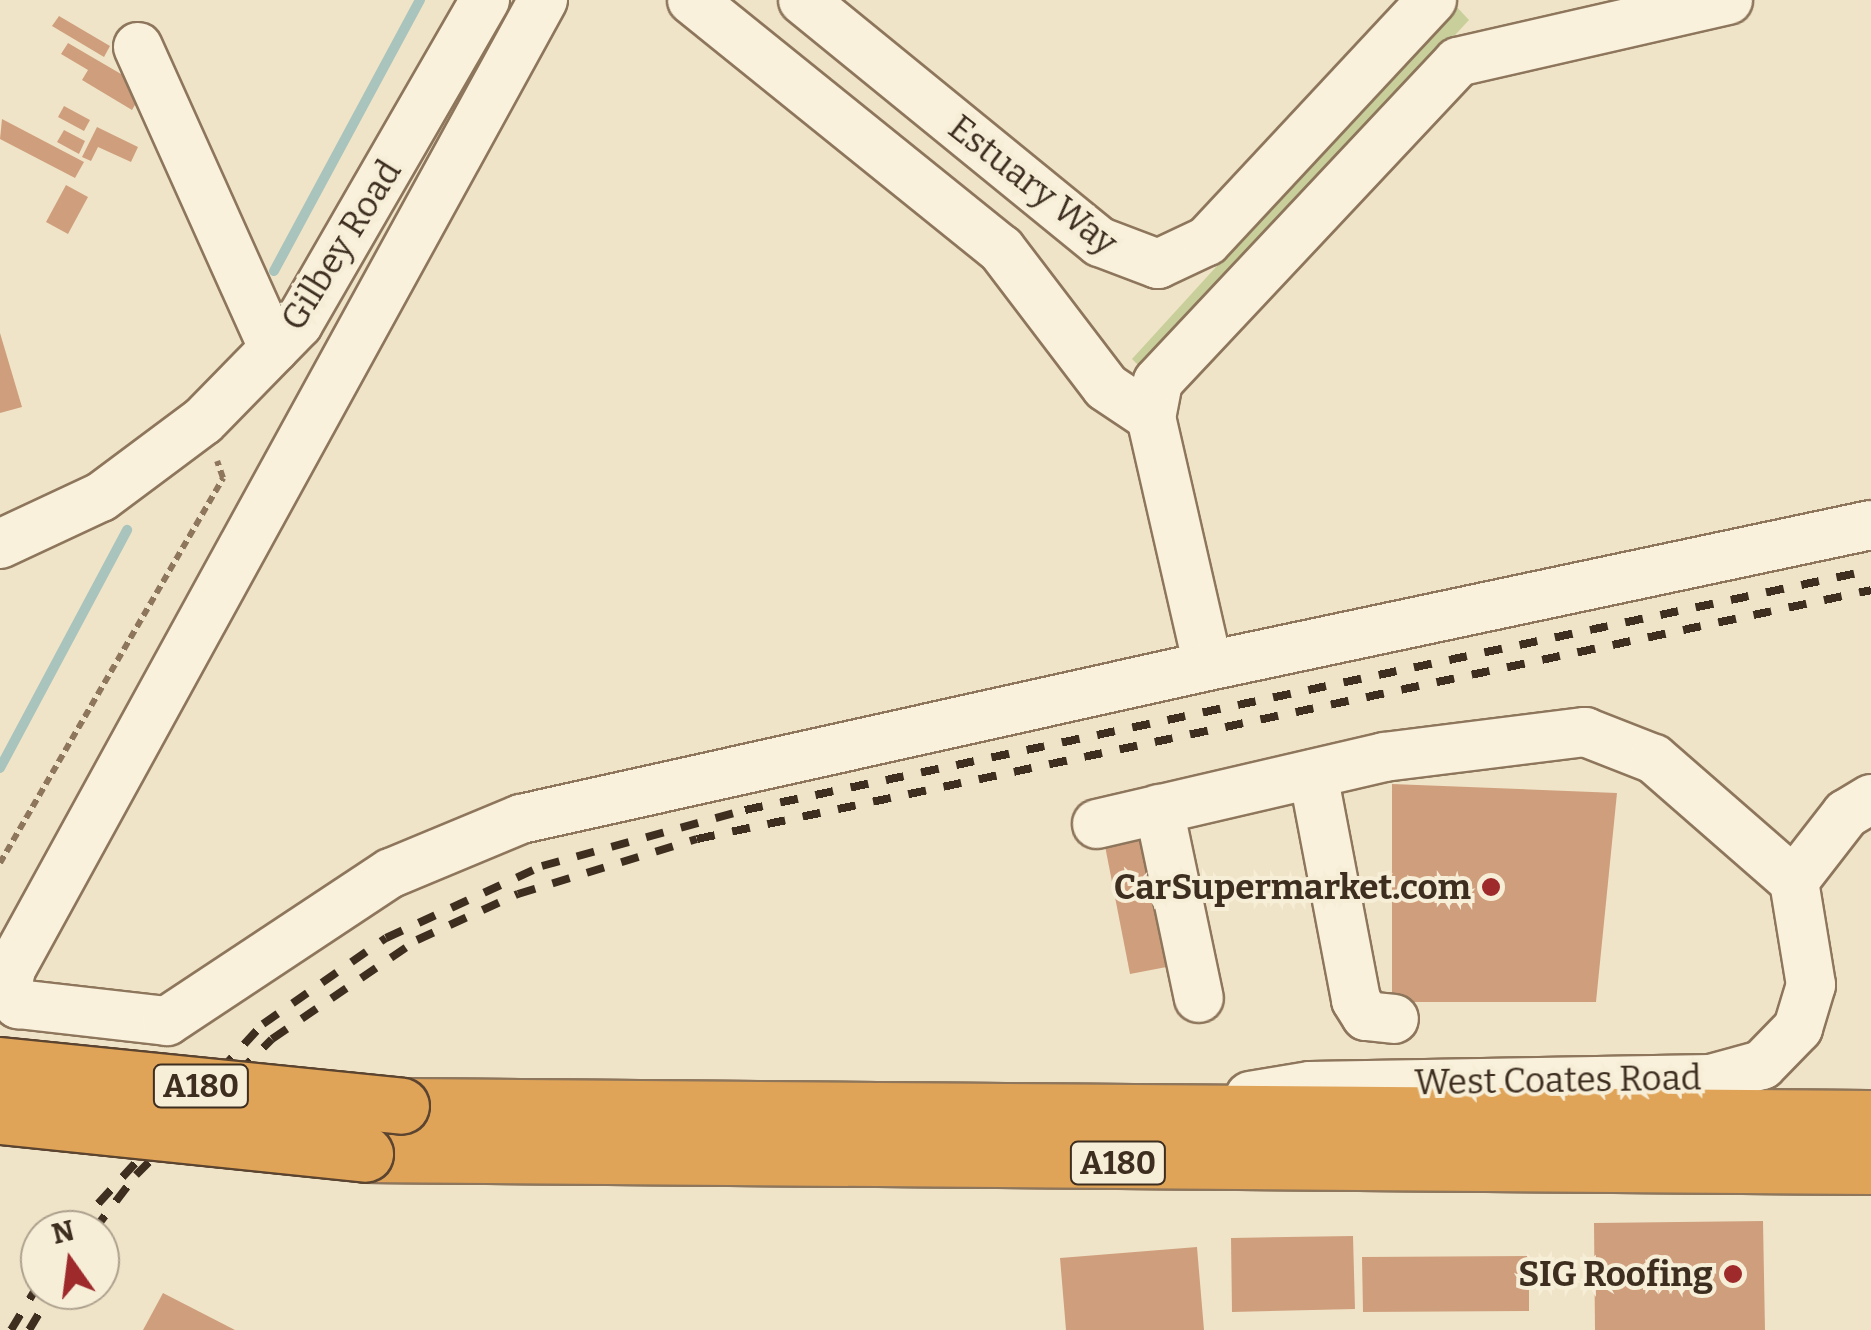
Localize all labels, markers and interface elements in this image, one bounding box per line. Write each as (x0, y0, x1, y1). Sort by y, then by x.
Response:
street label: Estuary Way (940, 106, 1126, 264)
street label: Gilbey Road (272, 152, 410, 338)
place label: CarSupermarket.com (1114, 866, 1471, 908)
marker: CarSupermarket.com (1480, 876, 1502, 898)
street label: West Coates Road (1414, 1056, 1702, 1104)
road number: A180 (151, 1059, 251, 1113)
road number: A180 (1068, 1136, 1168, 1190)
north arrow (20, 1210, 120, 1310)
text: N (49, 1214, 78, 1251)
place label: SIG Roofing (1518, 1253, 1713, 1295)
marker: SIG Roofing (1722, 1263, 1744, 1285)

